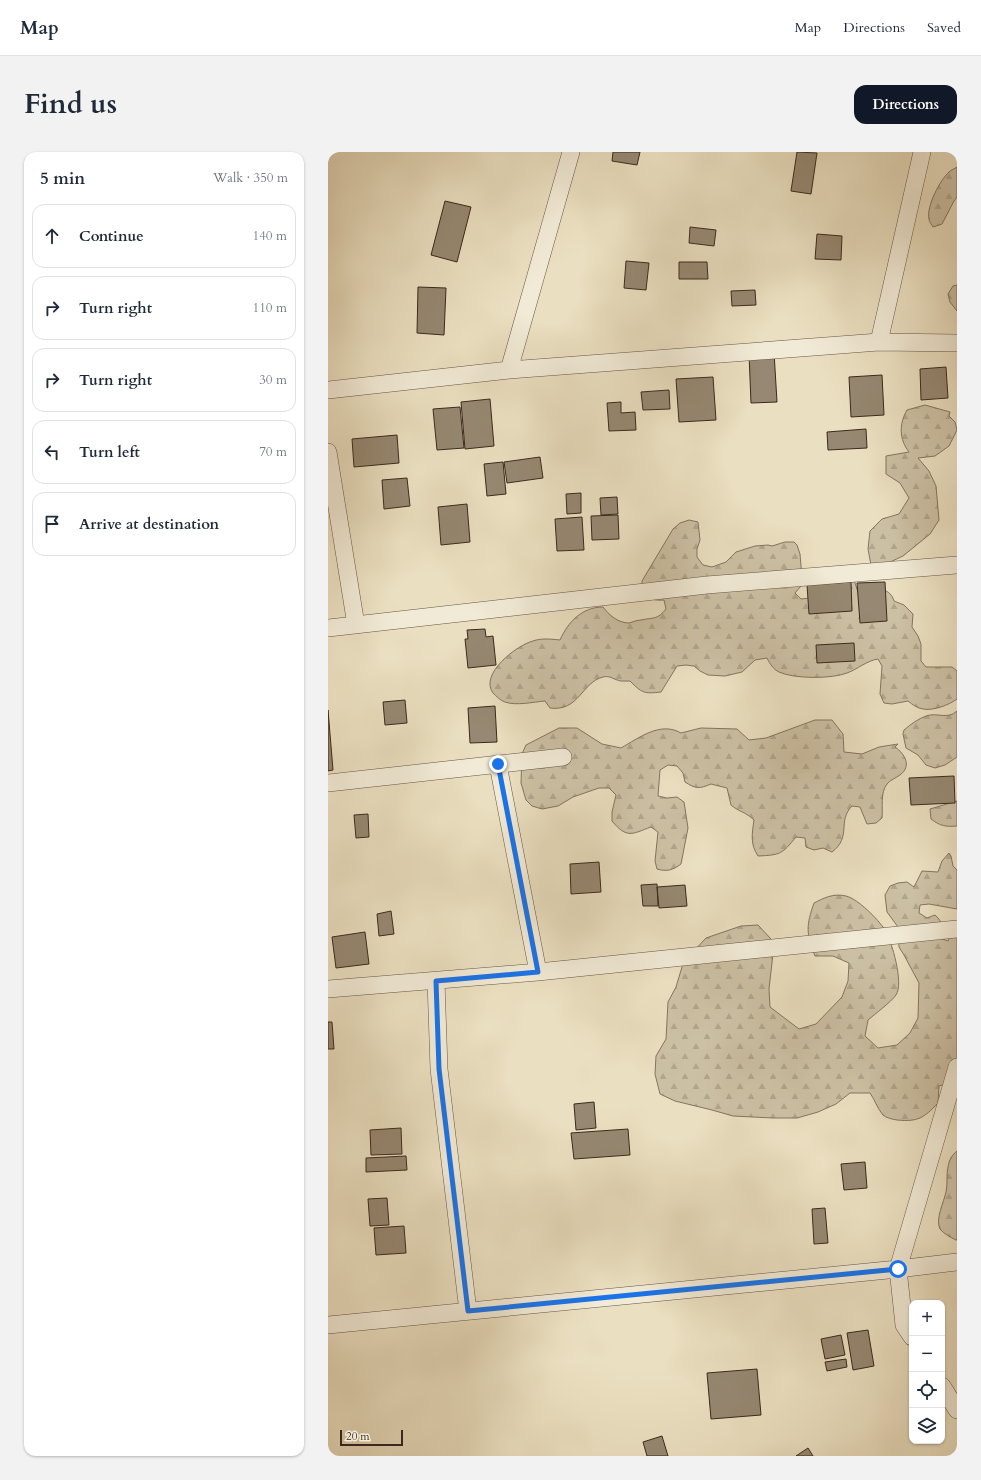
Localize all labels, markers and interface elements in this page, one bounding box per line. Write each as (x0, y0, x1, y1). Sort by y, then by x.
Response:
text: Map (20, 15, 59, 41)
text: Map (795, 18, 821, 37)
text: Directions (843, 18, 905, 37)
text: Saved (927, 18, 961, 37)
text: Find us (24, 85, 117, 123)
button: Directions (854, 85, 957, 124)
text: 5 min (40, 167, 85, 190)
text: Walk · 350 m (213, 169, 288, 187)
icon: ahead (41, 225, 63, 247)
text: Continue (79, 226, 144, 246)
text: 140 m (253, 227, 287, 245)
icon: right (41, 297, 63, 319)
text: Turn right (79, 298, 152, 318)
text: 110 m (253, 299, 287, 317)
icon: right (41, 369, 63, 391)
text: Turn right (79, 370, 152, 390)
text: 30 m (259, 371, 287, 389)
icon: left (41, 441, 63, 463)
text: Turn left (79, 442, 140, 462)
text: 70 m (259, 443, 287, 461)
icon: arrive (41, 513, 63, 535)
text: Arrive at destination (79, 514, 219, 534)
route end (489, 755, 507, 773)
route start (889, 1260, 907, 1278)
map controls (909, 1300, 945, 1444)
button: + (909, 1300, 945, 1336)
button: − (909, 1336, 945, 1372)
button: locate (909, 1372, 945, 1408)
button: layers (909, 1408, 945, 1444)
scale bar (340, 1428, 403, 1447)
text: 20 m (346, 1429, 370, 1444)

